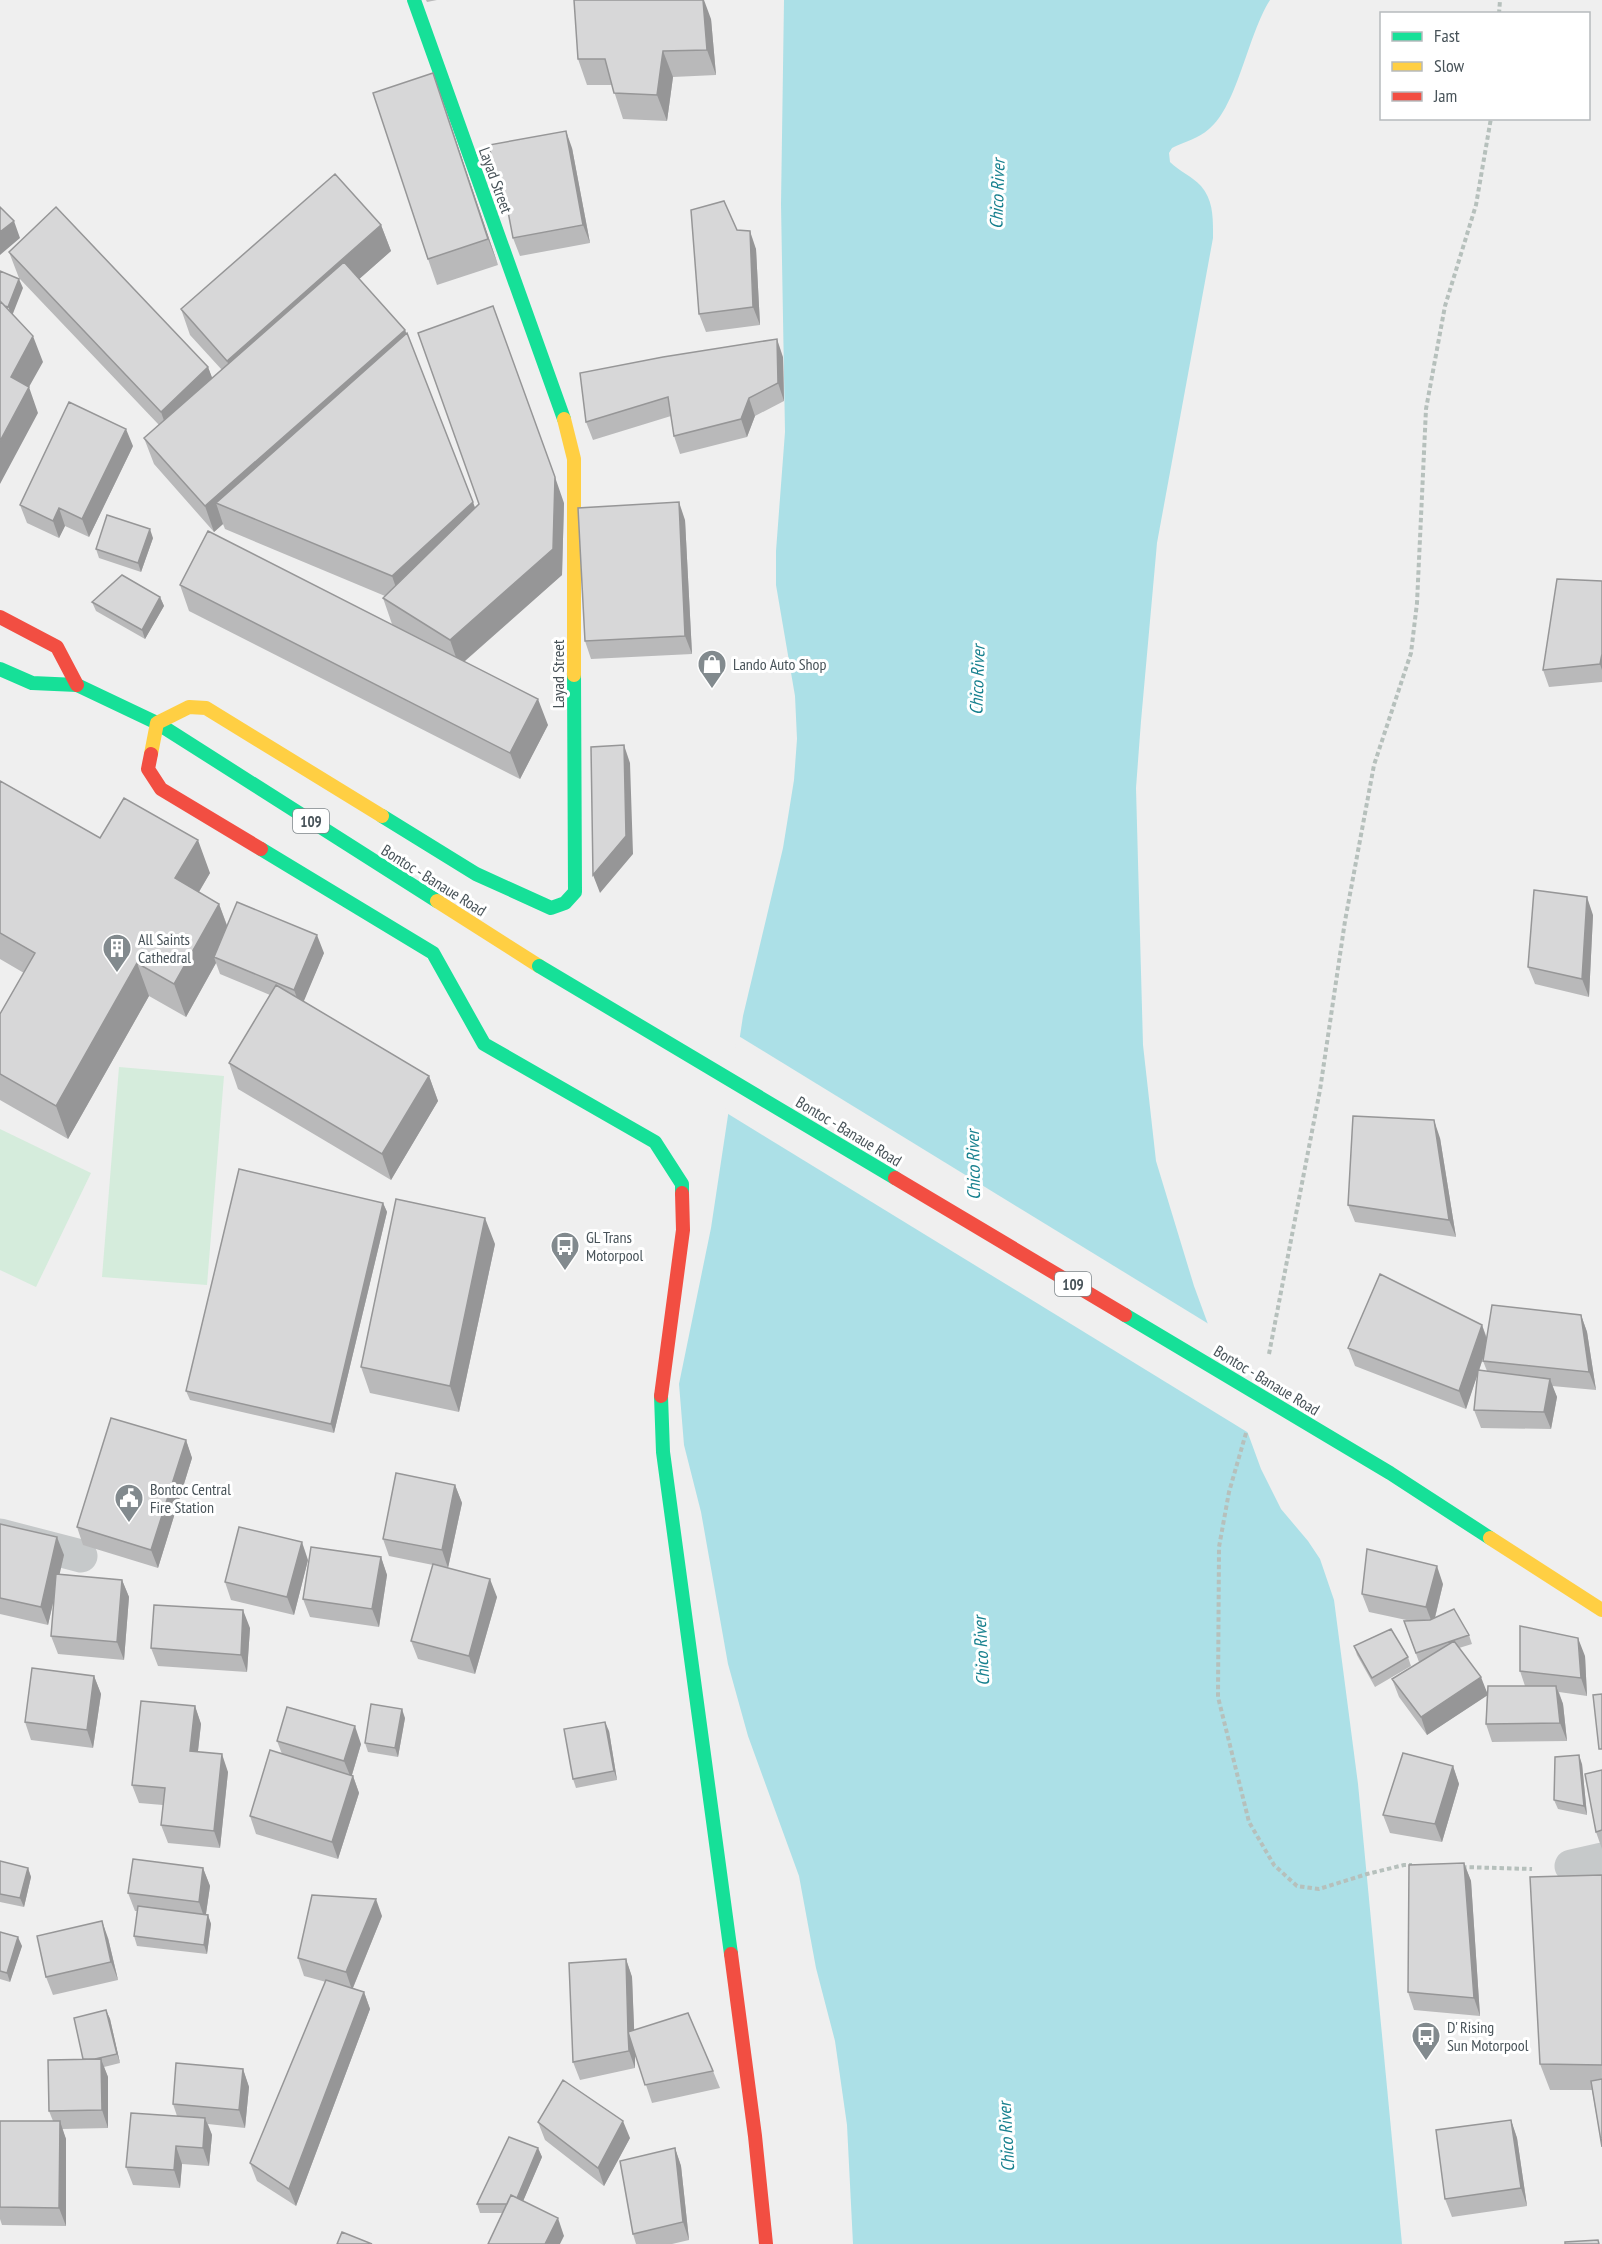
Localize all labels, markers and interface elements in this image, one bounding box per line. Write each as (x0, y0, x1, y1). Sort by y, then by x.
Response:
legend (1380, 12, 1590, 120)
text: Fast (1434, 24, 1460, 47)
text: Slow (1434, 54, 1465, 77)
text: Jam (1433, 84, 1457, 107)
street label: Layad Street (475, 144, 517, 216)
water label: Chico River (984, 156, 1010, 229)
street label: Layad Street (548, 639, 568, 708)
water label: Chico River (964, 642, 990, 715)
shop icon: Lando Auto Shop (696, 648, 728, 690)
place label: Lando Auto Shop (733, 654, 827, 674)
road number: 109 (293, 809, 329, 833)
street label: Bontoc - Banaue Road (378, 840, 490, 920)
place label: All Saints Cathedral (138, 929, 191, 967)
building icon: All Saints Cathedral (101, 932, 133, 974)
street label: Bontoc - Banaue Road (792, 1092, 906, 1170)
water label: Chico River (961, 1127, 985, 1200)
place label: GL Trans Motorpool (586, 1227, 643, 1265)
bus stop icon: GL Trans Motorpool (549, 1230, 581, 1272)
road number: 109 (1055, 1272, 1091, 1296)
street label: Bontoc - Banaue Road (1210, 1341, 1324, 1419)
place label: Bontoc Central Fire Station (150, 1479, 231, 1517)
public building icon: Bontoc Central Fire Station (113, 1482, 145, 1524)
water label: Chico River (968, 1613, 994, 1686)
place label: D' Rising Sun Motorpool (1447, 2017, 1529, 2055)
bus stop icon: D' Rising Sun Motorpool (1410, 2020, 1442, 2062)
water label: Chico River (993, 2099, 1019, 2172)

